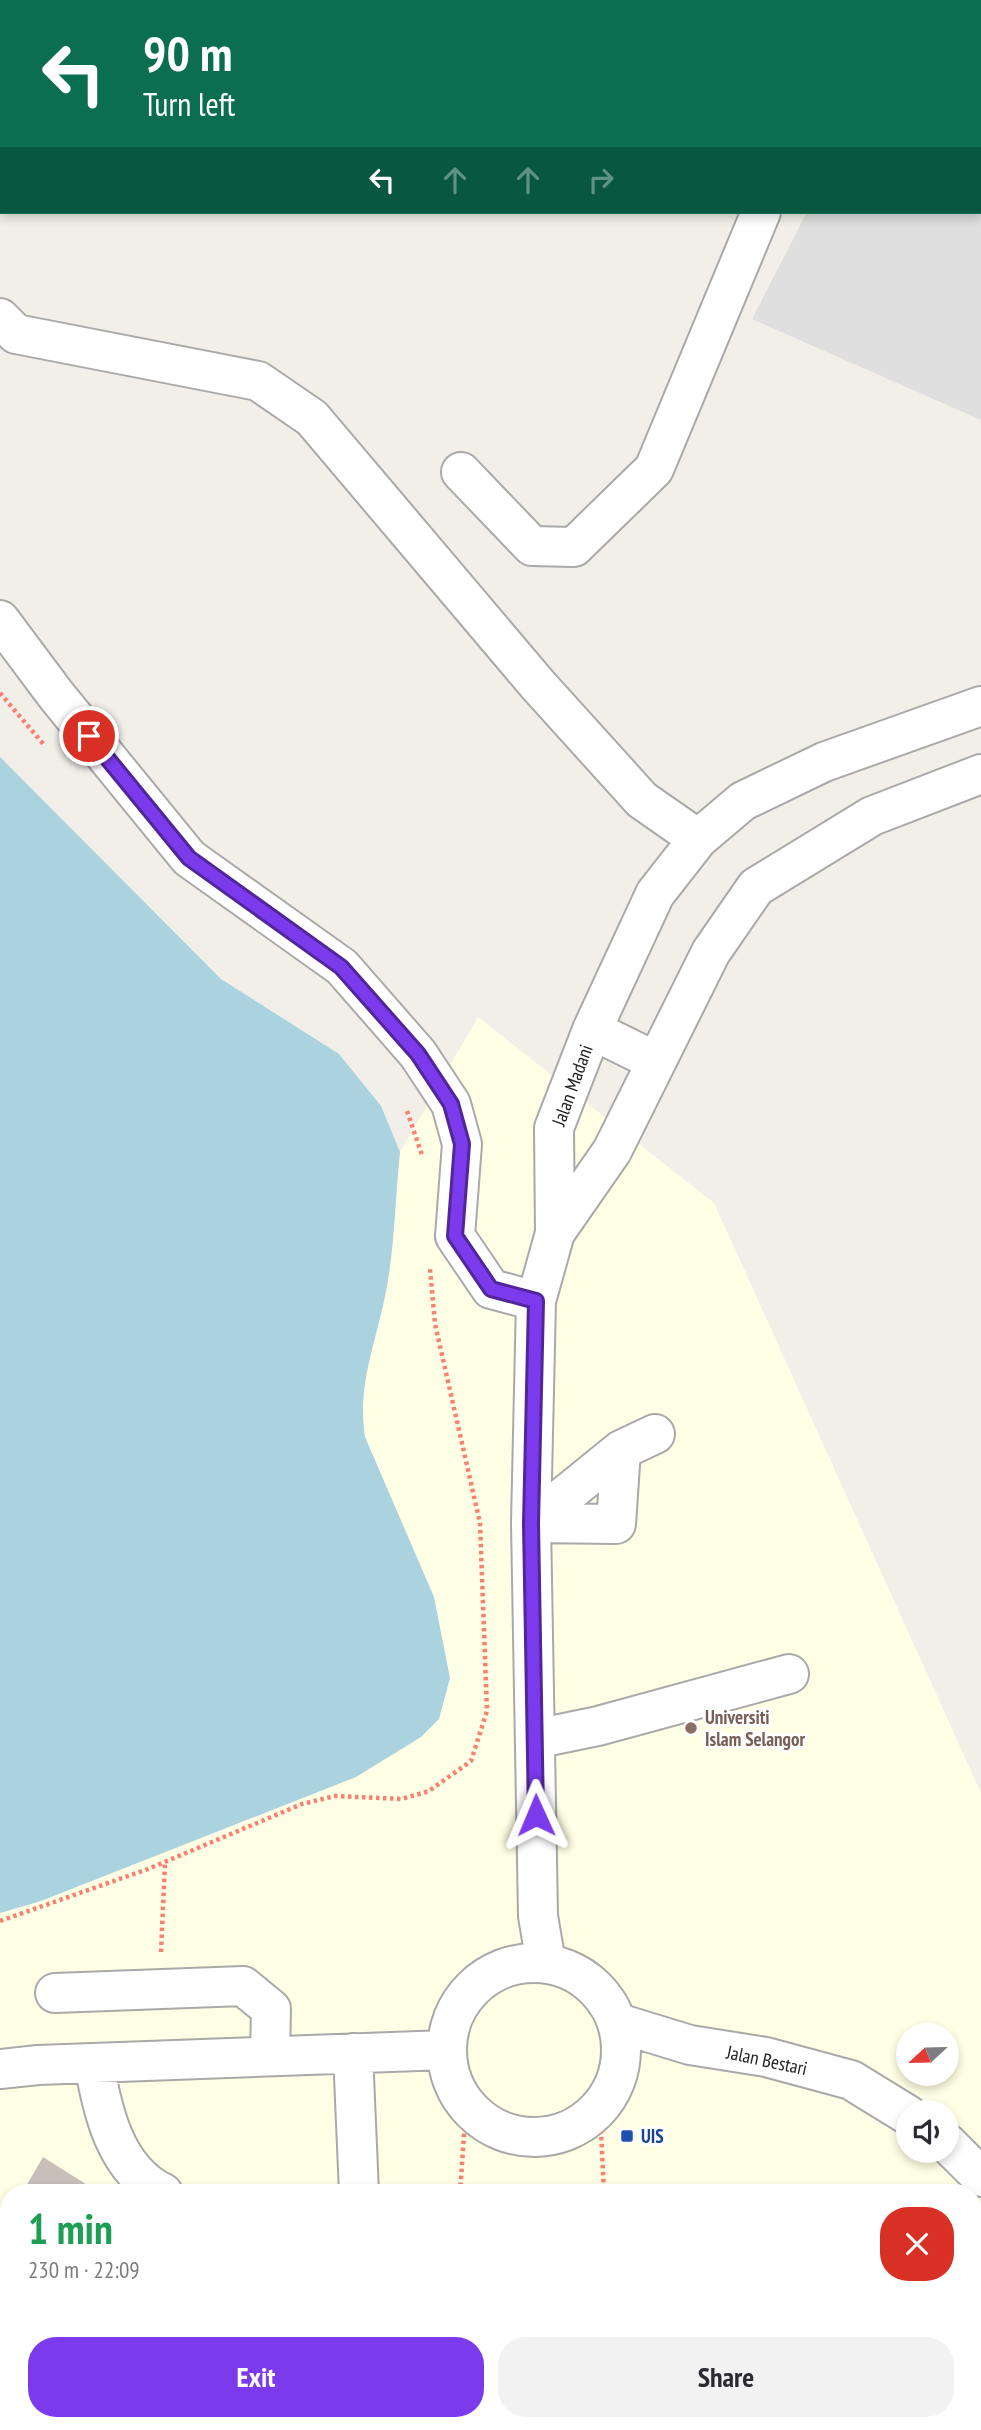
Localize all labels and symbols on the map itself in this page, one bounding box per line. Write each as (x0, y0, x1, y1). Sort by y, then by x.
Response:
pin (59, 706, 119, 766)
street label: Jalan Madani (546, 1041, 598, 1130)
place label: Universiti Islam Selangor (705, 1705, 805, 1751)
marker: Universiti Islam Selangor (683, 1720, 699, 1736)
position arrow (499, 1778, 573, 1852)
north arrow (896, 2023, 959, 2086)
street label: Jalan Bestari (723, 2040, 810, 2080)
place label: UIS (641, 2124, 664, 2148)
marker: UIS (619, 2128, 635, 2144)

